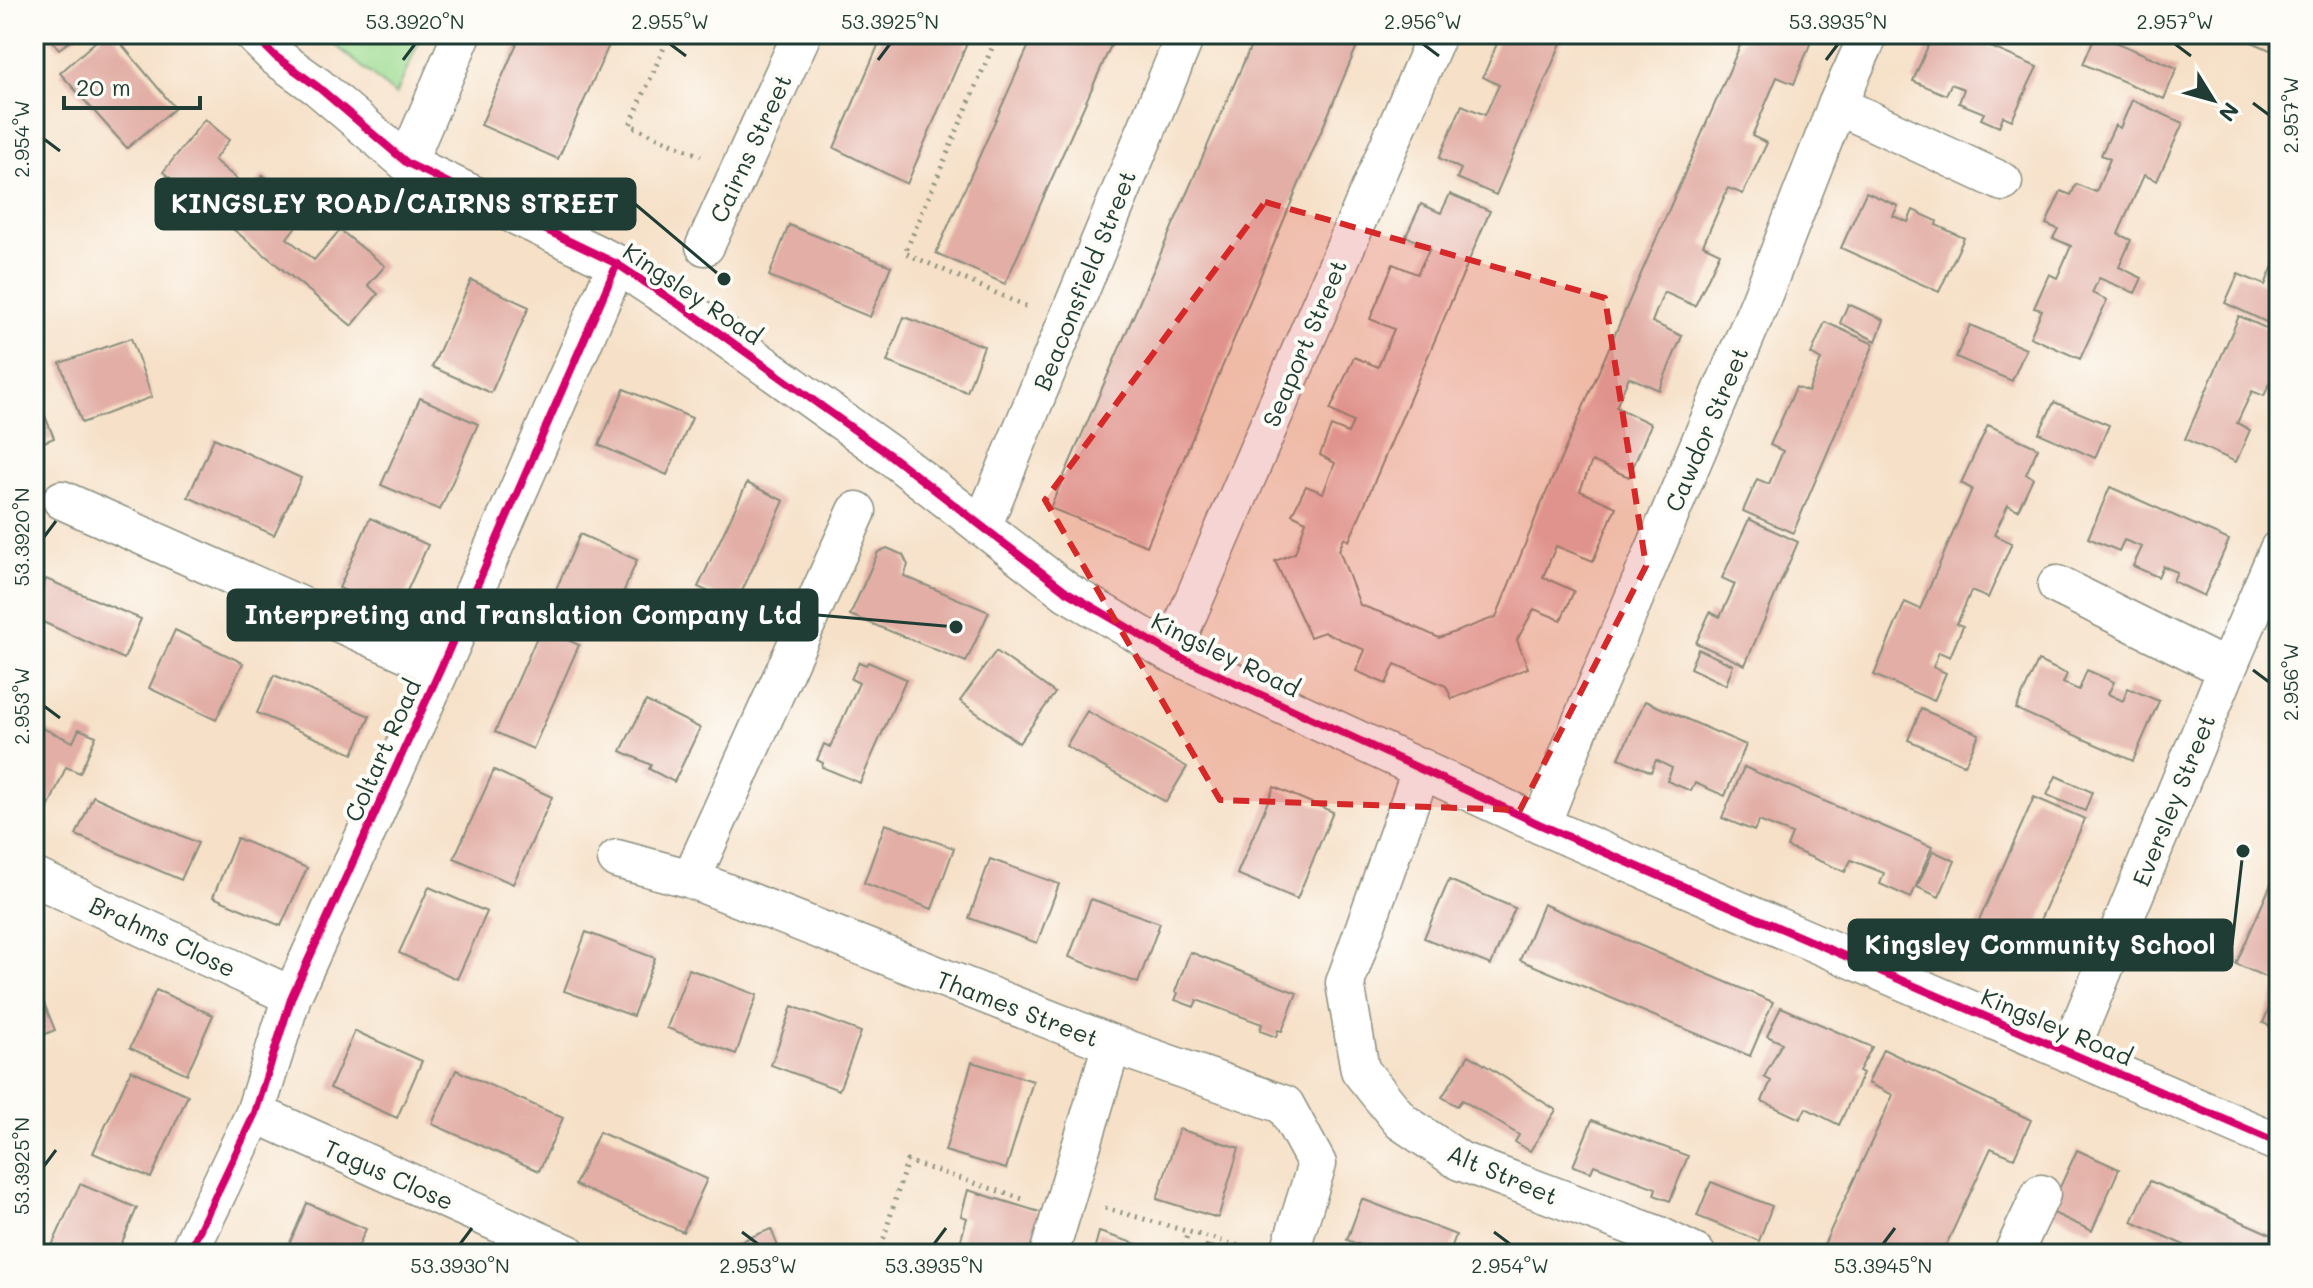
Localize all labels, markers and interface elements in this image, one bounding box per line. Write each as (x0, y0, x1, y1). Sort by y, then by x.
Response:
text: 53.3920°N (366, 8, 464, 34)
text: 2.955°W (631, 8, 709, 34)
text: 53.3925°N (841, 8, 939, 34)
text: 2.956°W (1384, 8, 1462, 34)
text: 53.3935°N (1789, 8, 1887, 34)
text: 2.957°W (2137, 8, 2213, 34)
scale bar (64, 60, 200, 110)
north arrow (2173, 60, 2253, 140)
street label: Cairns Street (702, 69, 798, 227)
text: 20 m (76, 71, 131, 102)
text: 2.957°W (2277, 77, 2303, 153)
text: N (2213, 97, 2246, 128)
text: 2.954°W (8, 100, 34, 178)
street label: Beaconsfield Street (1026, 165, 1142, 395)
callout: KINGSLEY ROAD/CAIRNS STREET (156, 179, 635, 229)
text: KINGSLEY ROAD/CAIRNS STREET (171, 186, 619, 220)
street label: Kingsley Road (617, 235, 769, 351)
street label: Seaport Street (1255, 255, 1353, 431)
street label: Cawdor Street (1657, 342, 1755, 516)
text: 53.3920°N (8, 488, 34, 586)
callout: Interpreting and Translation Company Ltd (228, 590, 817, 640)
text: Interpreting and Translation Company Ltd (245, 597, 801, 631)
street label: Kingsley Road (1147, 605, 1305, 703)
text: 2.956°W (2277, 643, 2303, 721)
text: 2.953°W (8, 667, 34, 745)
street label: Coltart Road (337, 674, 427, 826)
street label: Eversley Street (2124, 710, 2222, 890)
street label: Brahms Close (85, 889, 241, 983)
callout: Kingsley Community School (1849, 920, 2232, 970)
text: Kingsley Community School (1865, 927, 2215, 961)
street label: Thames Street (932, 963, 1104, 1053)
street label: Kingsley Road (1977, 980, 2137, 1072)
text: 53.3925°N (8, 1117, 34, 1215)
street label: Tagus Close (319, 1132, 459, 1216)
street label: Alt Street (1443, 1137, 1563, 1211)
text: 53.3930°N (410, 1252, 510, 1278)
text: 2.953°W (719, 1252, 797, 1278)
text: 53.3935°N (885, 1252, 983, 1278)
text: 2.954°W (1471, 1252, 1549, 1278)
text: 53.3945°N (1834, 1252, 1932, 1278)

